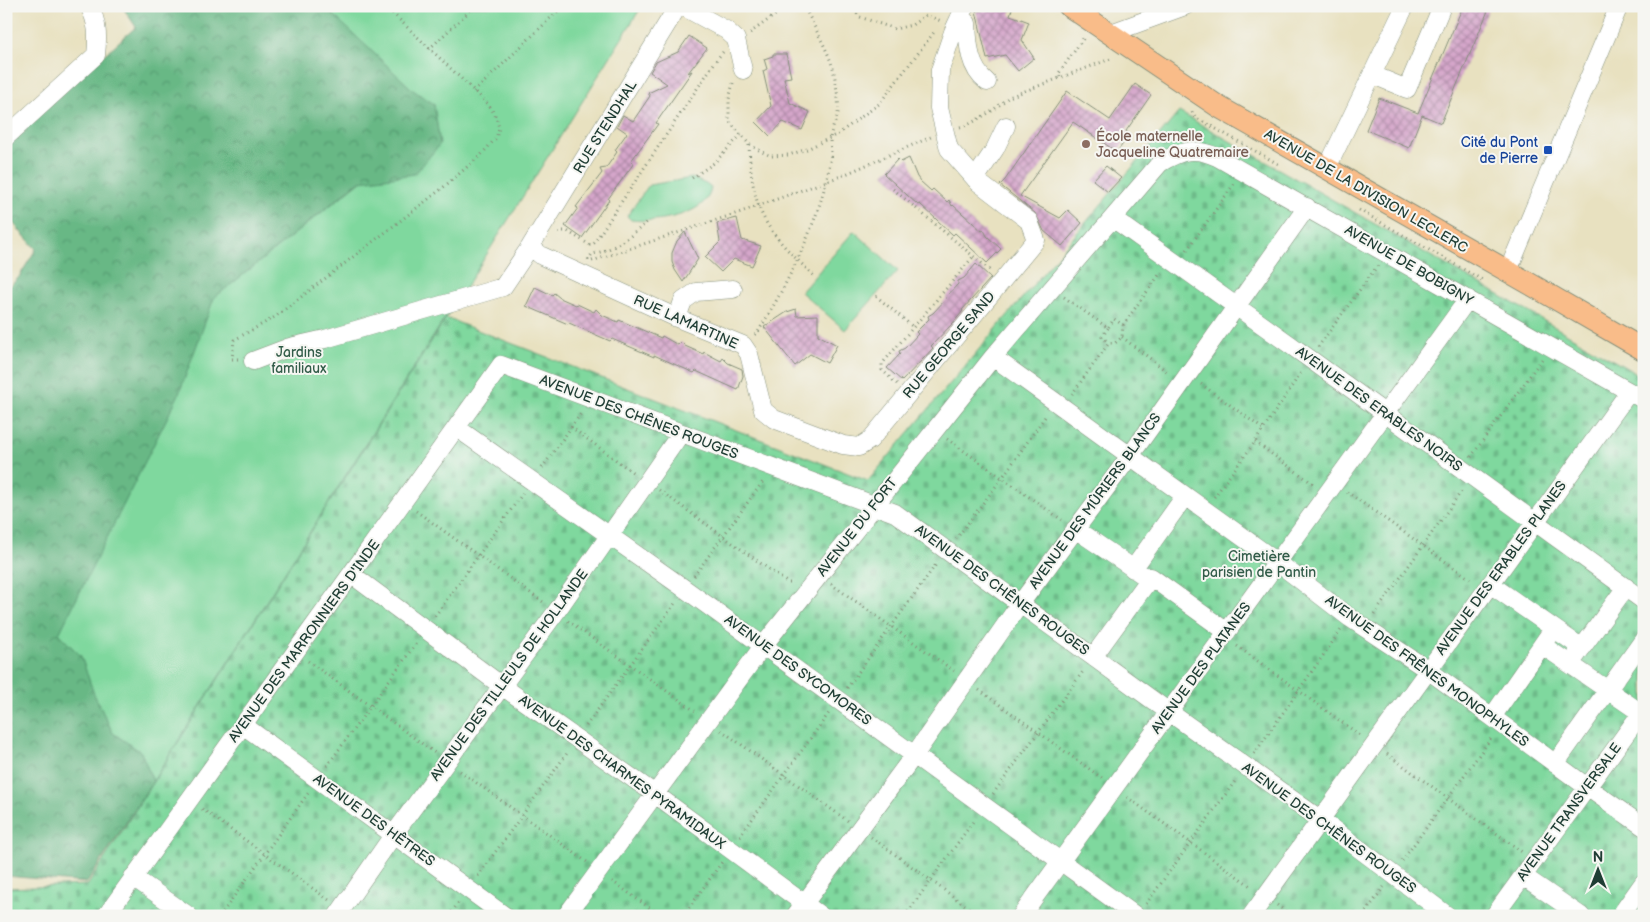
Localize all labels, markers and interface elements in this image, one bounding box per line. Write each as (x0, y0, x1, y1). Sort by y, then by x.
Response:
street label: RUE STENDHAL (570, 77, 640, 177)
street label: AVENUE DE LA DIVISION LECLERC (1261, 126, 1471, 256)
place label: École maternelle Jacqueline Quatremaire (1096, 127, 1249, 161)
place label: Cité du Pont de Pierre (1461, 134, 1539, 167)
marker: École maternelle Jacqueline Quatremaire (1080, 138, 1092, 150)
marker: Cité du Pont de Pierre (1542, 144, 1554, 156)
street label: AVENUE DE BOBIGNY (1342, 221, 1477, 309)
street label: RUE GEORGE SAND (899, 288, 999, 402)
street label: RUE LAMARTINE (631, 291, 741, 353)
street label: AVENUE DES ERABLES NOIRS (1292, 343, 1466, 475)
park label: Jardins familiaux (271, 344, 327, 377)
street label: AVENUE DES CHÊNES ROUGES (537, 370, 741, 463)
street label: AVENUE DES MÛRIERS BLANCS (1025, 409, 1165, 592)
street label: AVENUE DU FORT (813, 474, 901, 580)
street label: AVENUE DES ERABLES PLANES (1432, 478, 1570, 658)
street label: AVENUE DES CHÊNES ROUGES (912, 520, 1093, 659)
street label: AVENUE DES MARRONNIERS D'INDE (225, 536, 383, 746)
park label: Cimetière parisien de Pantin (1202, 548, 1316, 581)
street label: AVENUE DES TILLEULS DE HOLLANDE (426, 566, 592, 784)
street label: AVENUE DES FRÊNES MONOPHYLES (1322, 591, 1533, 751)
street label: AVENUE DES PLATANES (1148, 599, 1254, 737)
street label: AVENUE DES SYCOMORES (721, 611, 875, 729)
street label: AVENUE DES CHARMES PYRAMIDAUX (515, 691, 729, 853)
street label: AVENUE TRANSVERSALE (1513, 739, 1625, 885)
street label: AVENUE DES CHÊNES ROUGES (1239, 758, 1420, 897)
street label: AVENUE DES HÊTRES (310, 769, 439, 870)
north arrow (1572, 844, 1622, 894)

